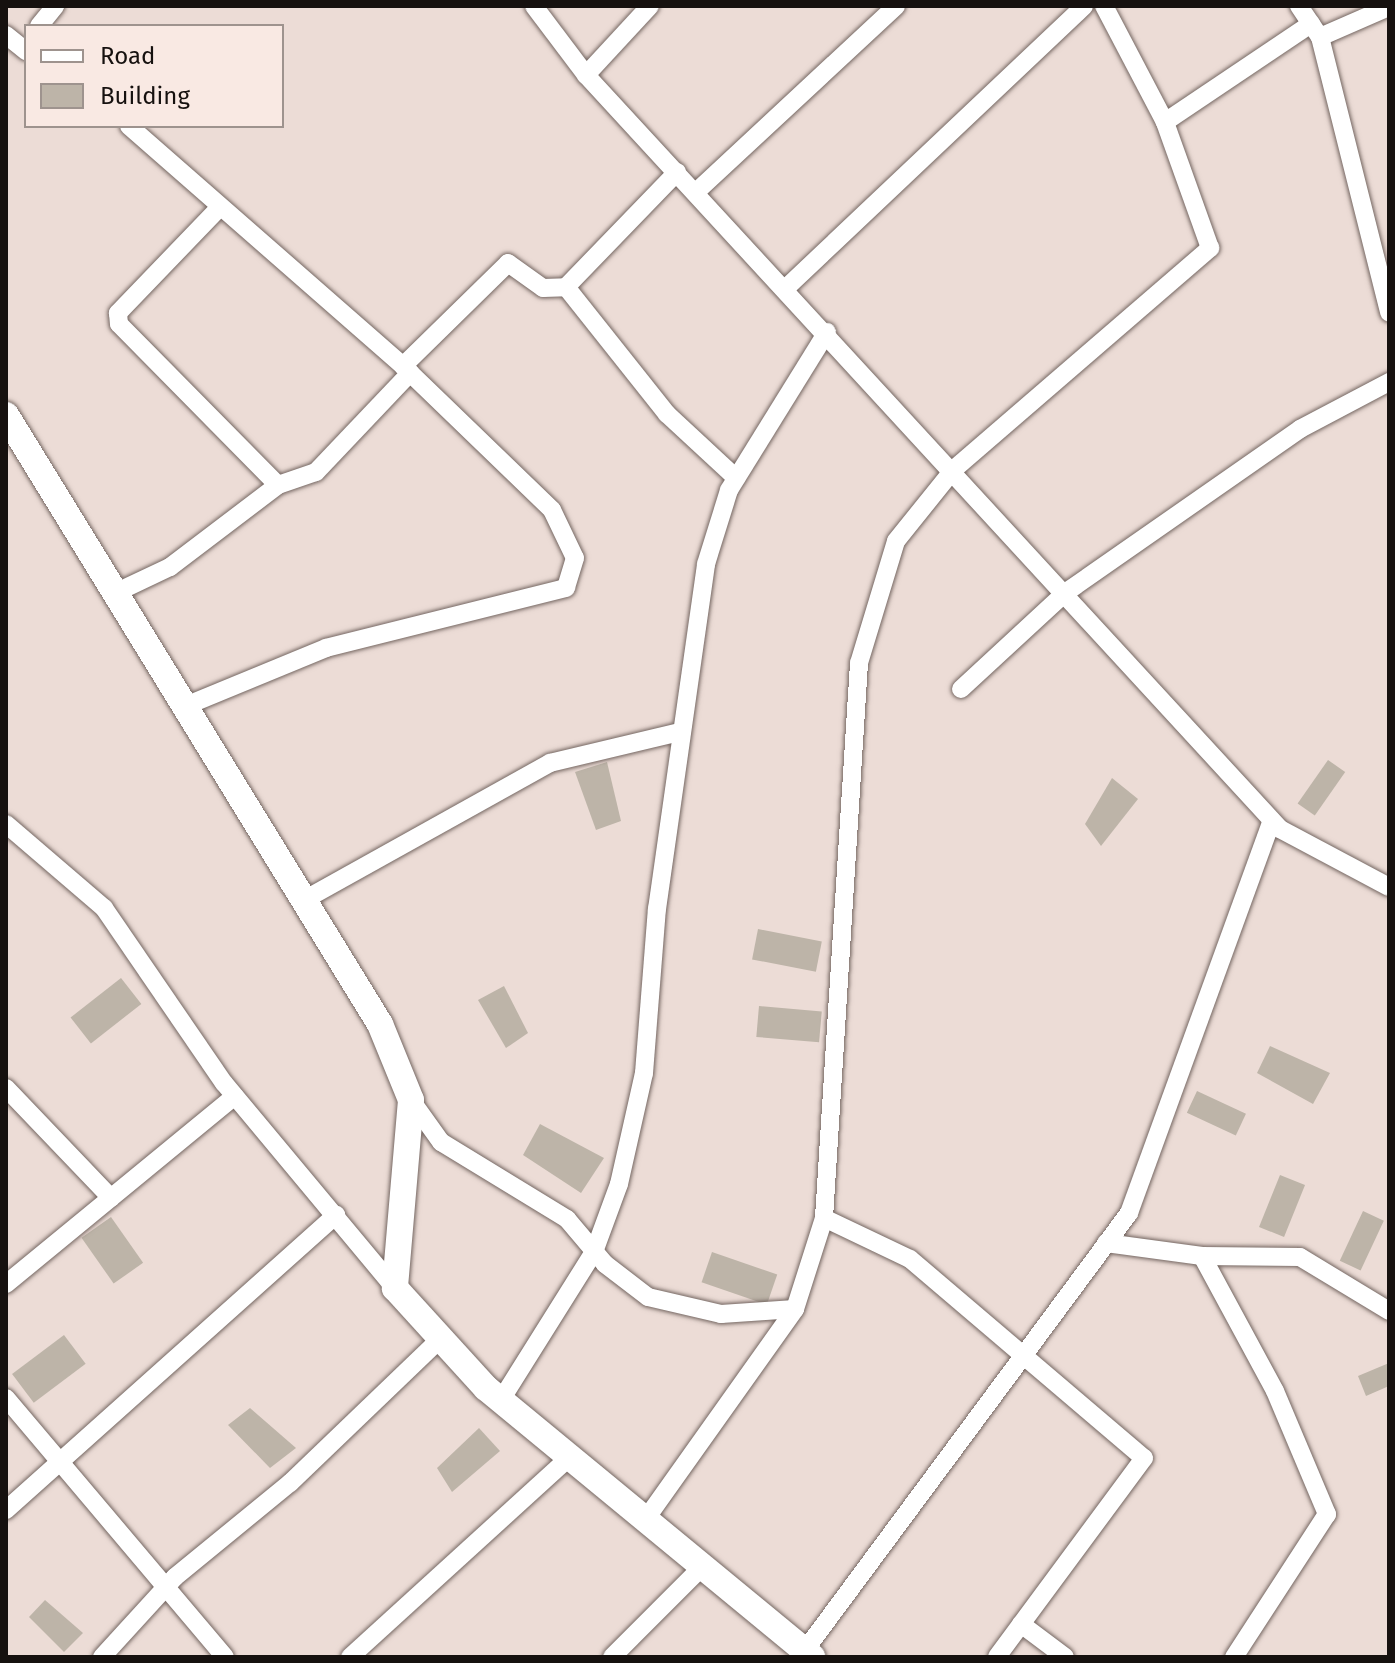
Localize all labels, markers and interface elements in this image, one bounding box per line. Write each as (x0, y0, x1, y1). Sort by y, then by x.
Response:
legend (24, 24, 284, 128)
text: Road (100, 42, 155, 70)
text: Building (100, 82, 190, 110)

